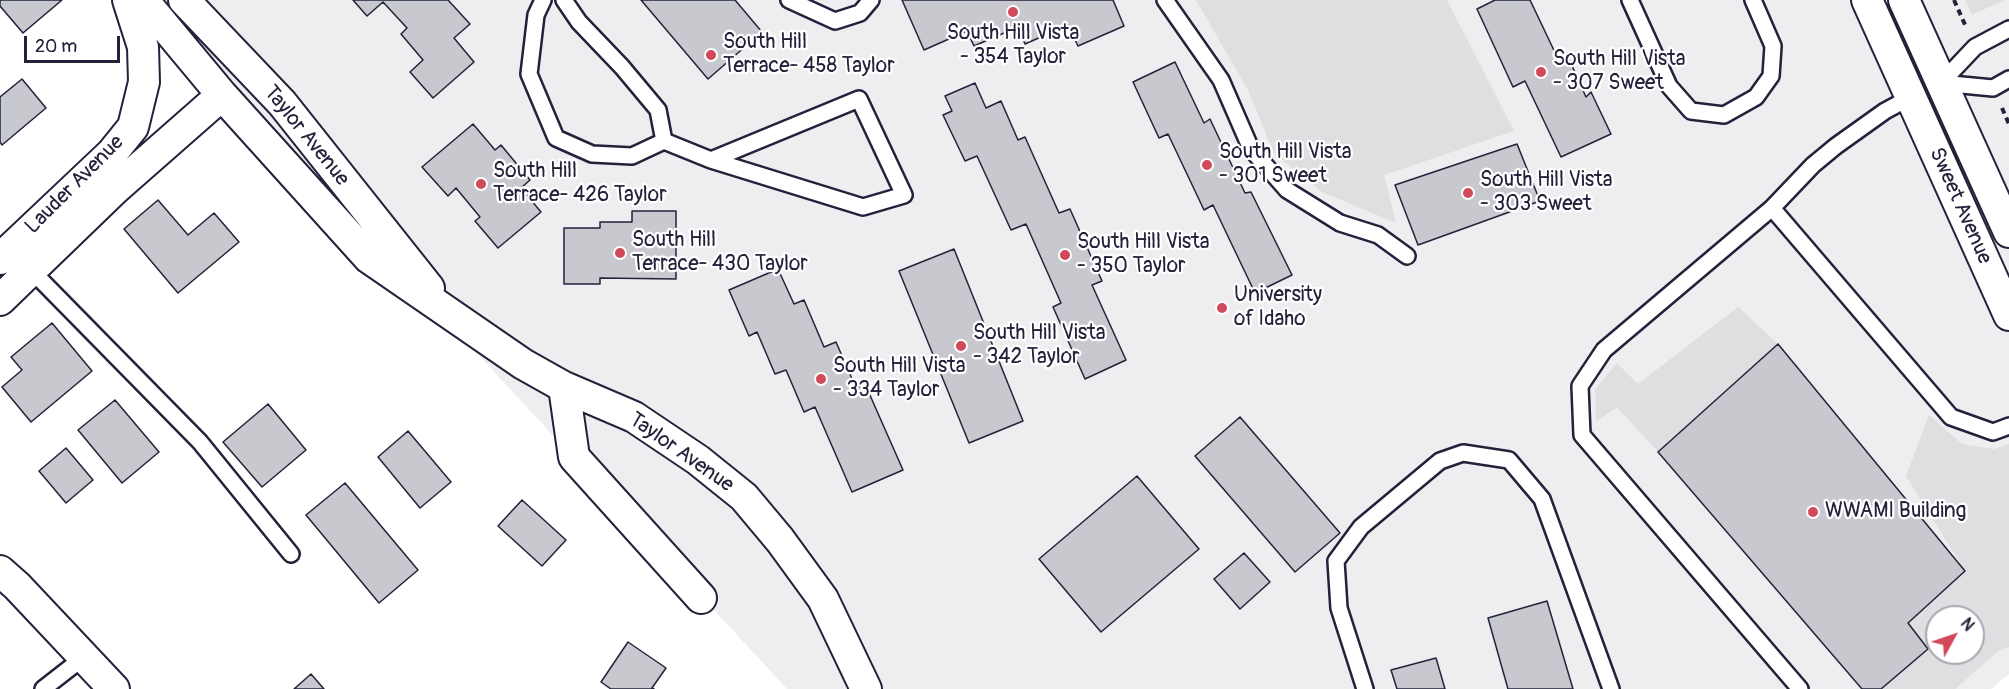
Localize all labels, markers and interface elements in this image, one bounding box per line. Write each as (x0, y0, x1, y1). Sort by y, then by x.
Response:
marker: South Hill Vista - 354 Taylor (1006, 5, 1020, 19)
place label: South Hill Vista - 354 Taylor (947, 21, 1079, 71)
scale bar (27, 24, 123, 62)
place label: South Hill Terrace- 458 Taylor (723, 30, 895, 80)
text: 20 m (35, 35, 77, 58)
place label: South Hill Vista - 307 Sweet (1553, 47, 1685, 97)
marker: South Hill Terrace- 458 Taylor (704, 48, 718, 62)
marker: South Hill Vista - 307 Sweet (1534, 65, 1548, 79)
street label: Taylor Avenue (258, 81, 354, 191)
street label: Lauder Avenue (20, 130, 130, 240)
place label: South Hill Vista - 301 Sweet (1219, 140, 1351, 190)
street label: Sweet Avenue (1923, 144, 1997, 268)
marker: South Hill Vista - 301 Sweet (1200, 158, 1214, 172)
place label: South Hill Terrace- 426 Taylor (493, 159, 667, 209)
place label: South Hill Vista - 303 Sweet (1480, 168, 1612, 218)
marker: South Hill Terrace- 426 Taylor (474, 177, 488, 191)
marker: South Hill Vista - 303 Sweet (1461, 186, 1475, 200)
place label: South Hill Terrace- 430 Taylor (632, 228, 808, 278)
place label: South Hill Vista - 350 Taylor (1077, 230, 1209, 280)
marker: South Hill Terrace- 430 Taylor (613, 246, 627, 260)
marker: South Hill Vista - 350 Taylor (1058, 248, 1072, 262)
place label: University of Idaho (1234, 283, 1322, 333)
marker: University of Idaho (1215, 301, 1229, 315)
place label: South Hill Vista - 342 Taylor (973, 321, 1105, 371)
marker: South Hill Vista - 342 Taylor (954, 339, 968, 353)
place label: South Hill Vista - 334 Taylor (833, 354, 965, 404)
marker: South Hill Vista - 334 Taylor (814, 372, 828, 386)
street label: Taylor Avenue (624, 408, 738, 498)
place label: WWAMI Building (1825, 499, 1966, 525)
marker: WWAMI Building (1806, 505, 1820, 519)
north arrow (1925, 605, 1985, 665)
text: N (1956, 614, 1978, 635)

